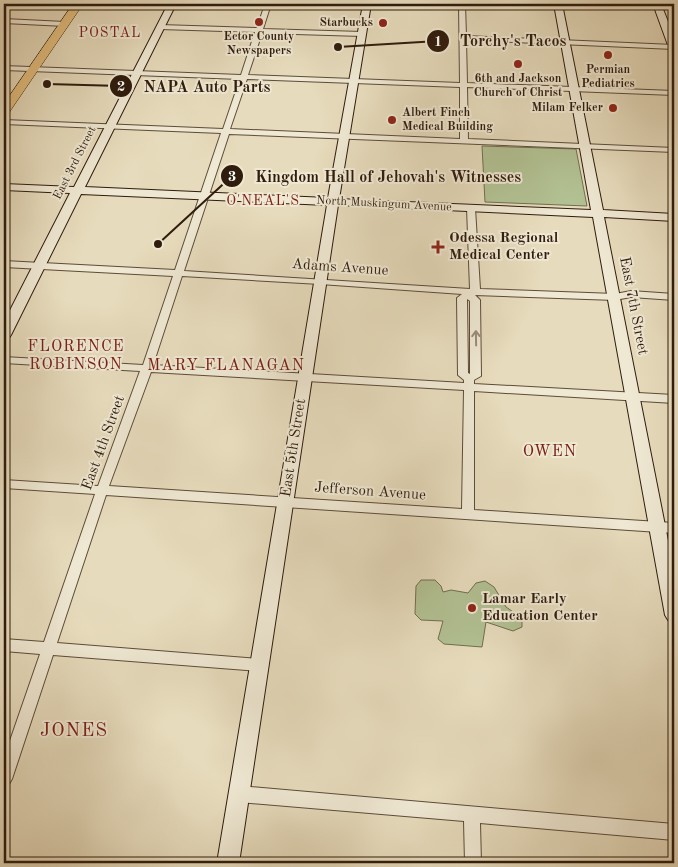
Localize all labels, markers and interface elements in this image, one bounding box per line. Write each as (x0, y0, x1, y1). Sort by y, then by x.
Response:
marker: Ector County Newspapers (253, 16, 265, 28)
place label: Starbucks (319, 17, 373, 29)
marker: Starbucks (377, 17, 389, 29)
callout: Torchy's Tacos (425, 25, 577, 56)
district label: POSTAL (79, 26, 141, 40)
place label: Ector County Newspapers (224, 31, 294, 57)
text: Torchy's Tacos (460, 34, 566, 50)
text: 1 (434, 35, 442, 50)
marker: Permian Pediatrics (602, 49, 614, 61)
marker: 6th and Jackson Church of Christ (512, 58, 524, 70)
place label: Permian Pediatrics (581, 64, 635, 90)
callout: NAPA Auto Parts (108, 71, 280, 102)
place label: 6th and Jackson Church of Christ (474, 73, 563, 99)
text: 2 (117, 80, 125, 95)
text: NAPA Auto Parts (144, 80, 271, 96)
place label: Milam Felker (532, 102, 603, 114)
marker: Milam Felker (607, 102, 619, 114)
place label: Albert Finch Medical Building (402, 107, 493, 133)
marker: Albert Finch Medical Building (386, 114, 398, 126)
street label: East 3rd Street (51, 125, 99, 201)
callout: Kingdom Hall of Jehovah's Witnesses (220, 160, 531, 191)
text: 3 (228, 170, 236, 185)
text: Kingdom Hall of Jehovah's Witnesses (255, 170, 521, 186)
district label: O'NEAL'S (226, 194, 300, 208)
street label: North Muskingum Avenue (316, 194, 453, 214)
place label: Odessa Regional Medical Center (449, 231, 559, 263)
marker: Odessa Regional Medical Center (431, 240, 445, 254)
street label: East 7th Street (616, 256, 650, 356)
street label: Adams Avenue (291, 257, 389, 279)
one-way arrow (471, 330, 481, 346)
district label: FLORENCE ROBINSON (27, 339, 125, 373)
district label: MARY FLANAGAN (147, 358, 305, 374)
street label: East 4th Street (80, 394, 128, 492)
street label: East 5th Street (279, 398, 309, 498)
district label: OWEN (523, 444, 577, 460)
street label: Jefferson Avenue (314, 481, 426, 503)
place label: Lamar Early Education Center (482, 592, 598, 624)
marker: Lamar Early Education Center (466, 602, 478, 614)
district label: JONES (40, 722, 108, 741)

